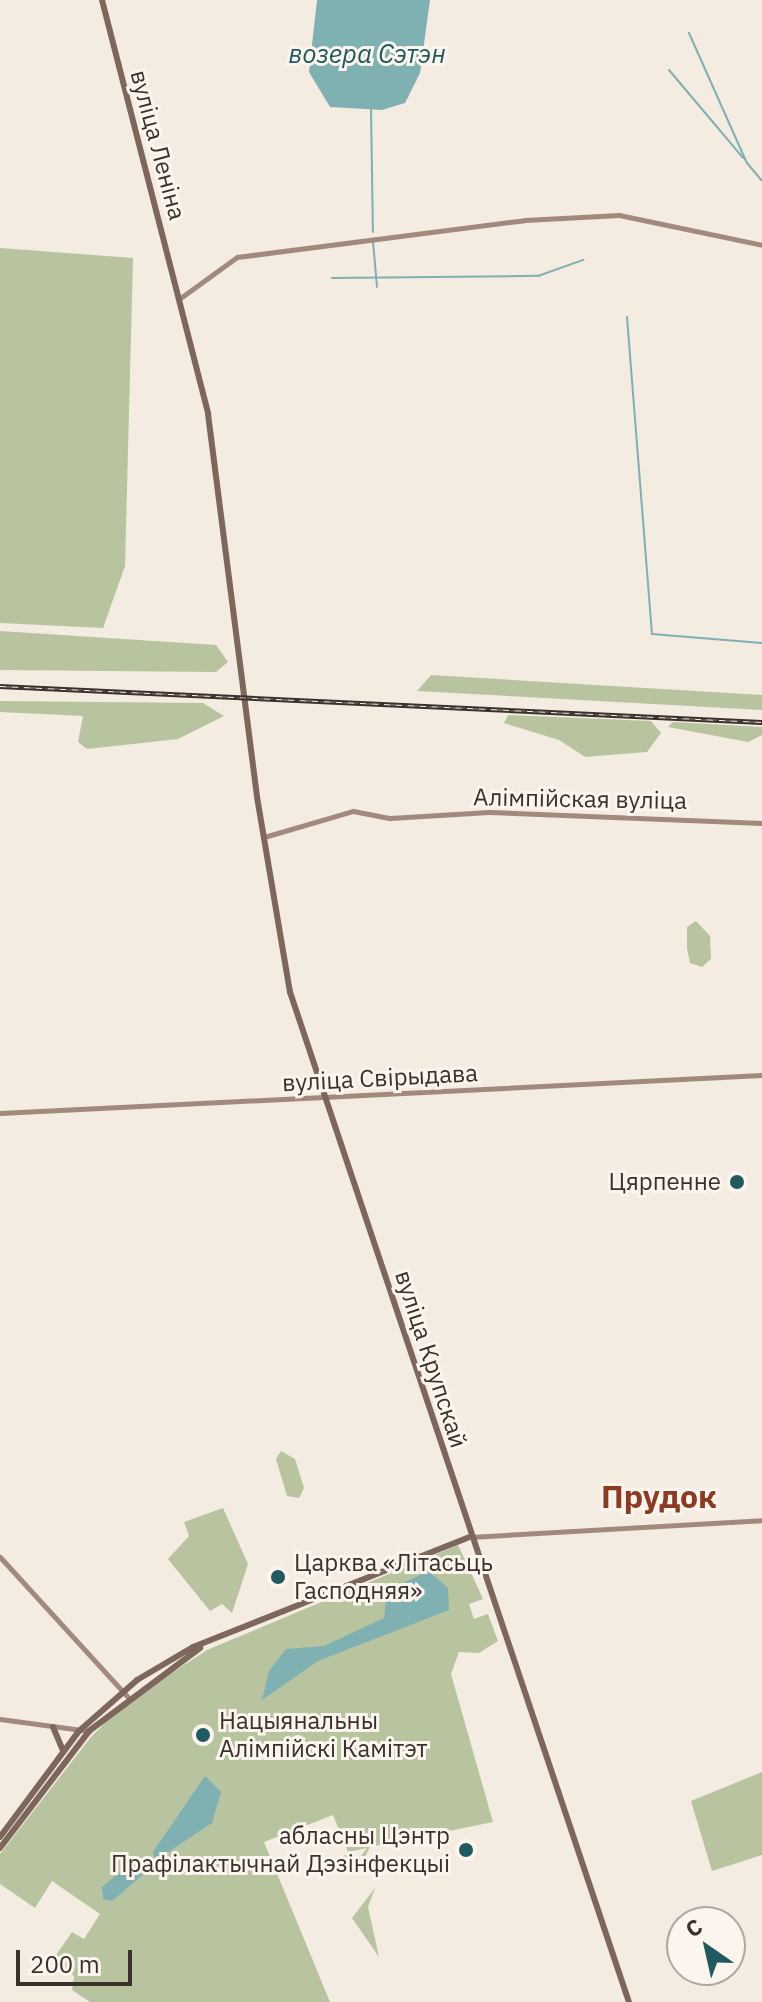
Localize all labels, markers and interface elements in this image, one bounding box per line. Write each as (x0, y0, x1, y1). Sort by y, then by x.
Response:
water label: возера Сэтэн (288, 38, 446, 70)
street label: вуліца Леніна (124, 67, 192, 223)
street label: Алімпійская вуліца (473, 783, 687, 815)
street label: вуліца Свірыдава (281, 1058, 479, 1098)
place label: Цярпенне (608, 1168, 721, 1196)
marker: Цярпенне (728, 1173, 746, 1191)
street label: вуліца Крупскай (389, 1267, 473, 1451)
district label: Прудок (601, 1477, 717, 1515)
place label: Царква «Літасьць Гасподняя» (294, 1549, 493, 1605)
marker: Царква «Літасьць Гасподняя» (269, 1568, 287, 1586)
place label: Нацыянальны Алімпійскі Камітэт (219, 1707, 428, 1763)
marker: Нацыянальны Алімпійскі Камітэт (194, 1726, 212, 1744)
place label: абласны Цэнтр Прафілактычнай Дэзінфекцыі (111, 1822, 450, 1878)
marker: абласны Цэнтр Прафілактычнай Дэзінфекцыі (457, 1841, 475, 1859)
north arrow (666, 1906, 746, 1986)
text: С (679, 1911, 707, 1943)
scale bar (20, 1934, 136, 1984)
text: 200 m (30, 1948, 100, 1980)

